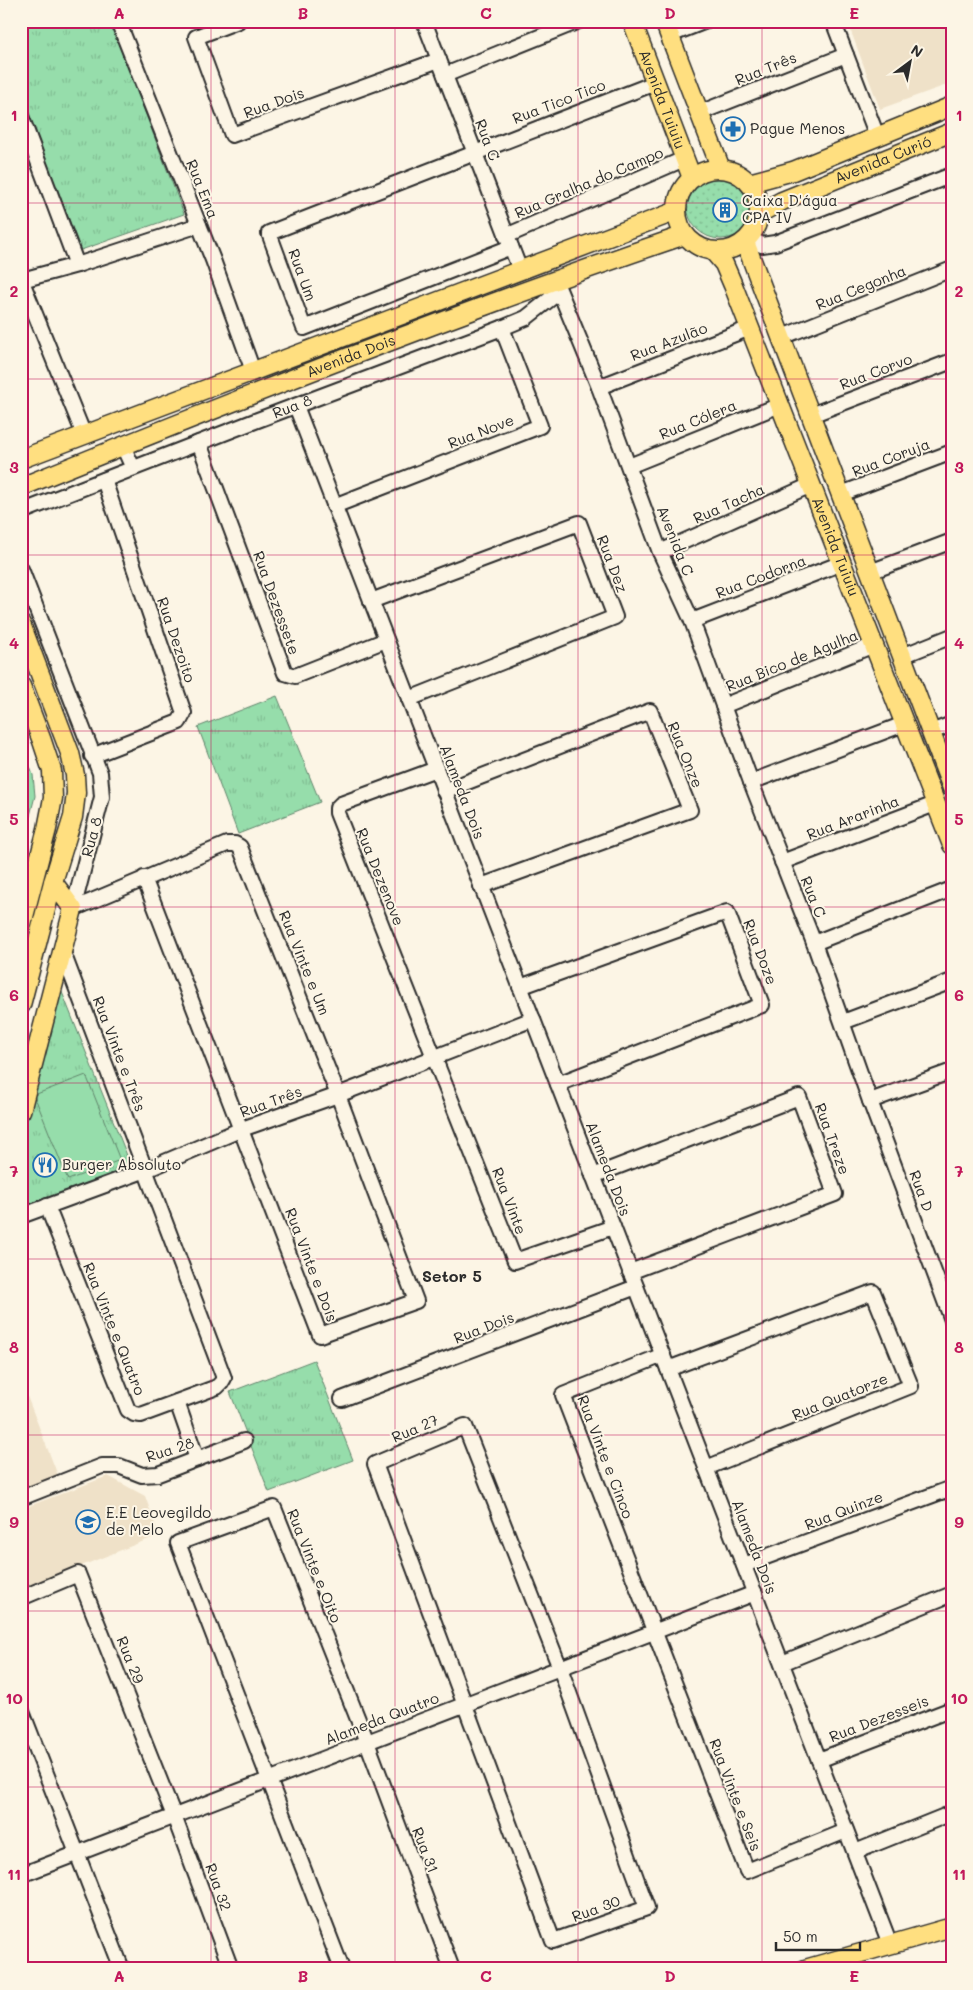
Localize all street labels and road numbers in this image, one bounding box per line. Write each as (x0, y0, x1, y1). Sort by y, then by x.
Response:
street label: Avenida Tuiuiu (635, 47, 691, 152)
street label: Rua Três (732, 47, 799, 89)
street label: Rua Tico Tico (509, 74, 608, 128)
street label: Rua Dois (241, 82, 307, 122)
street label: Rua C (471, 116, 505, 163)
street label: Avenida Curió (831, 130, 934, 188)
street label: Rua Gralha do Campo (511, 142, 666, 222)
street label: Rua Ema (182, 156, 224, 221)
street label: Rua Um (284, 246, 322, 303)
street label: Rua Cegonha (813, 260, 909, 314)
street label: Rua Azulão (627, 317, 710, 365)
street label: Avenida Dois (303, 329, 398, 381)
street label: Rua Corvo (837, 348, 915, 394)
street label: Rua 8 (269, 389, 315, 423)
street label: Rua Cólera (656, 395, 739, 444)
street label: Rua Nove (445, 409, 517, 453)
street label: Rua Coruja (849, 433, 932, 481)
street label: Rua Tacha (690, 478, 768, 528)
street label: Avenida Tuiuiu (808, 494, 865, 599)
street label: Avenida C (653, 503, 699, 579)
street label: Rua Dez (593, 532, 633, 595)
street label: Rua Dezessete (249, 548, 305, 657)
street label: Rua Codorna (713, 550, 809, 602)
street label: Rua Dezoito (153, 594, 201, 685)
street label: Rua Bico de Agulha (723, 624, 861, 696)
street label: Rua Onze (664, 719, 708, 791)
street label: Alameda Dois (436, 742, 490, 842)
street label: Rua Ararinha (804, 790, 902, 844)
street label: Rua 8 (76, 814, 106, 859)
street label: Rua Dezenove (352, 825, 410, 928)
street label: Rua C (797, 873, 831, 920)
street label: Rua Vinte e Um (275, 907, 335, 1018)
street label: Rua Doze (739, 916, 783, 987)
street label: Rua Vinte e Três (89, 993, 151, 1114)
street label: Rua Três (237, 1081, 304, 1122)
street label: Rua Treze (811, 1100, 855, 1177)
street label: Alameda Dois (582, 1119, 636, 1219)
street label: Rua Vinte (488, 1164, 532, 1237)
street label: Rua D (905, 1167, 939, 1214)
street label: Rua Vinte e Dois (281, 1205, 343, 1324)
street label: Rua Vinte e Quatro (79, 1259, 151, 1398)
street label: Rua Dois (451, 1306, 517, 1348)
street label: Rua Quatorze (789, 1368, 891, 1424)
street label: Rua Vinte e Cinco (573, 1392, 639, 1521)
street label: Rua 27 (388, 1409, 441, 1447)
street label: Rua 28 (143, 1432, 196, 1466)
street label: Rua Quinze (802, 1486, 886, 1534)
street label: Alameda Dois (728, 1497, 782, 1597)
street label: Rua Vinte e Oito (283, 1506, 347, 1626)
street label: Rua 29 (112, 1633, 149, 1686)
street label: Alameda Quatro (322, 1687, 442, 1749)
street label: Rua Dezesseis (826, 1690, 931, 1746)
street label: Rua Vinte e Seis (705, 1736, 767, 1854)
street label: Rua 31 (408, 1824, 444, 1875)
street label: Rua 32 (201, 1860, 237, 1913)
street label: Rua 30 (569, 1890, 623, 1926)

